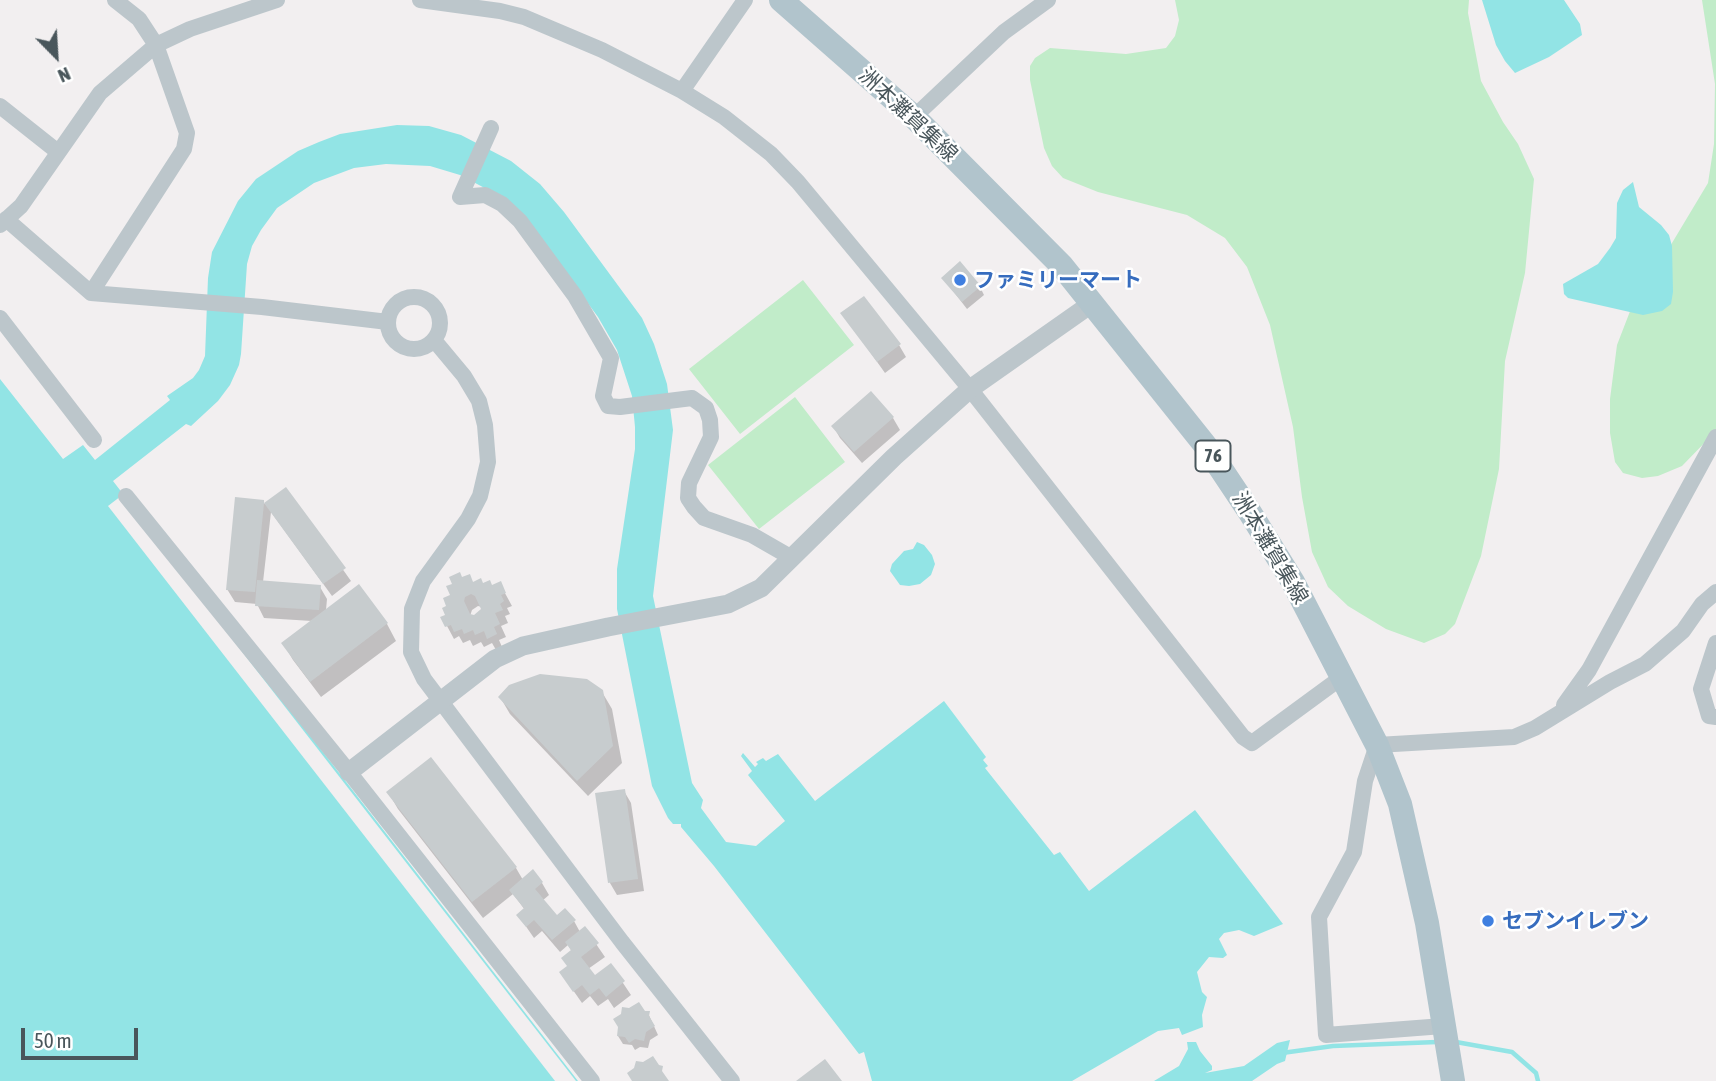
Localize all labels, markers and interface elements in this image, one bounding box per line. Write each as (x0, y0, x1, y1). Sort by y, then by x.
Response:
north arrow (21, 21, 91, 91)
text: N (55, 63, 74, 88)
street label: 洲本灘賀集線 (853, 63, 963, 167)
place label: ファミリーマート (974, 267, 1142, 293)
marker: ファミリーマート (952, 272, 968, 288)
road number: 76 (1196, 440, 1230, 471)
street label: 洲本灘賀集線 (1227, 488, 1313, 608)
place label: セブンイレブン (1502, 908, 1649, 934)
marker: セブンイレブン (1480, 913, 1496, 929)
scale bar (24, 1014, 142, 1058)
text: 50 m (34, 1028, 72, 1052)

